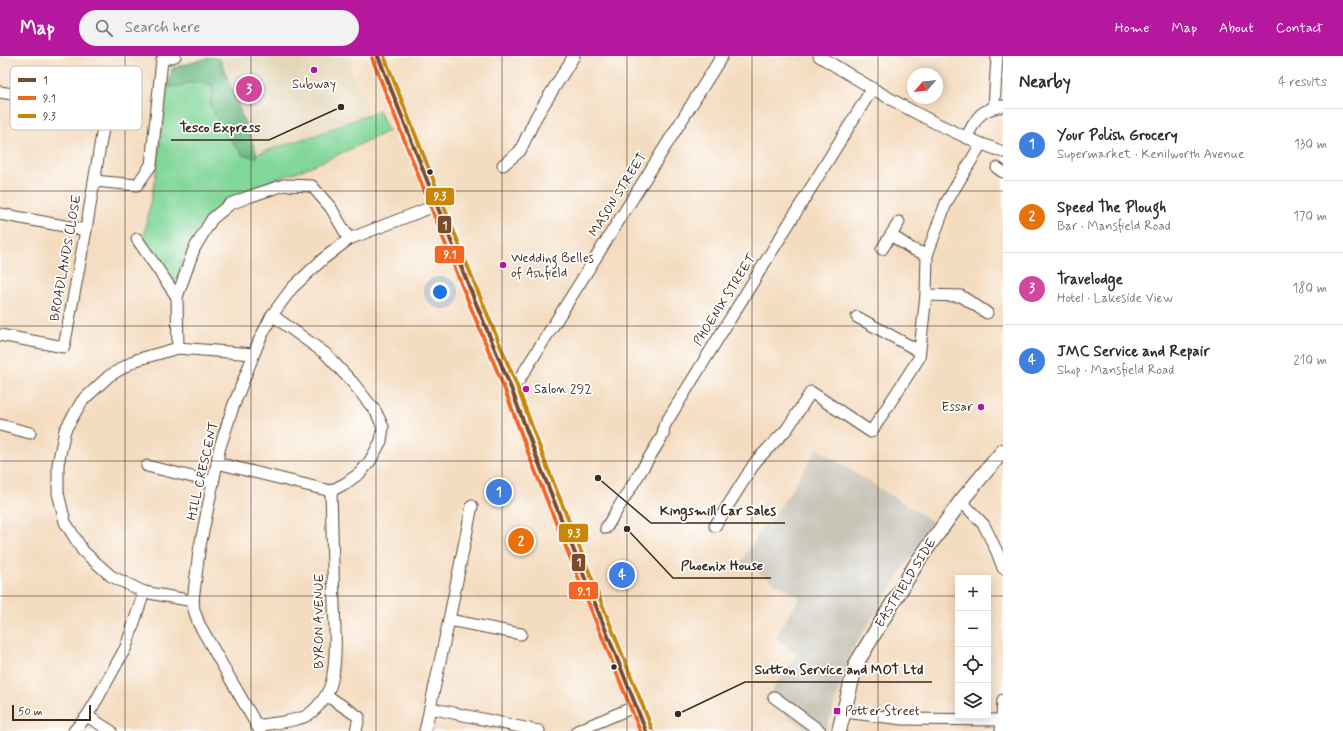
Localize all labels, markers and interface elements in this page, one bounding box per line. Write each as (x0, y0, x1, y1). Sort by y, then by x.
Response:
search box (79, 10, 359, 46)
text: Map (20, 16, 55, 41)
icon: search (93, 17, 115, 39)
text: Search here (125, 18, 200, 38)
text: Home (1115, 19, 1149, 37)
text: Map (1171, 19, 1197, 37)
text: About (1219, 19, 1254, 37)
text: Contact (1276, 19, 1323, 37)
marker: Subway (309, 65, 319, 75)
legend (10, 66, 142, 130)
north arrow (907, 68, 943, 104)
text: Nearby (1019, 71, 1071, 93)
text: 1 (43, 74, 48, 88)
pin: 3 (236, 74, 262, 104)
text: 4 results (1278, 74, 1327, 91)
place label: Subway (292, 76, 336, 93)
text: 9.1 (43, 92, 56, 106)
text: 9.3 (43, 110, 56, 124)
callout: Tesco Express (171, 114, 269, 140)
text: Tesco Express (180, 119, 261, 137)
text: Your Polish Grocery (1057, 126, 1178, 146)
text: 1 (1029, 136, 1035, 153)
text: 130 m (1294, 136, 1327, 153)
text: Supermarket · Kenilworth Avenue (1057, 146, 1244, 163)
street label: MASON STREET (585, 149, 651, 240)
unlabelled marker (425, 167, 435, 177)
line badge: 9.3 (425, 187, 455, 206)
text: 9.3 (434, 190, 446, 204)
street label: BROADLANDS CLOSE (47, 193, 85, 323)
text: Speed The Plough (1057, 198, 1166, 218)
text: 2 (1029, 208, 1035, 225)
text: 170 m (1293, 208, 1327, 225)
line badge: 1 (437, 215, 452, 234)
text: Bar · Mansfield Road (1057, 218, 1171, 235)
text: 1 (443, 219, 448, 233)
line badge: 9.1 (434, 245, 465, 264)
text: 9.1 (444, 248, 456, 262)
place label: Wedding Belles of Ashfield (511, 250, 594, 282)
street label: PHOENIX STREET (690, 250, 761, 349)
marker: Wedding Belles of Ashfield (498, 260, 508, 270)
text: Travelodge (1057, 270, 1123, 290)
text: 3 (1029, 280, 1035, 297)
text: 180 m (1292, 280, 1327, 297)
your location (430, 282, 450, 302)
text: Hotel · Lakeside View (1057, 290, 1173, 307)
text: JMC Service and Repair (1057, 342, 1210, 362)
text: 4 (1028, 352, 1036, 369)
text: 210 m (1293, 352, 1327, 369)
text: Shop · Mansfield Road (1057, 362, 1174, 379)
place label: Salon 292 (534, 381, 592, 398)
marker: Salon 292 (521, 384, 531, 394)
place label: Essar (941, 399, 974, 416)
marker: Essar (976, 402, 986, 412)
street label: HILL CRESCENT (183, 420, 223, 522)
pin: 1 (486, 477, 512, 507)
callout: Kingsmill Car Sales (651, 497, 785, 523)
text: Kingsmill Car Sales (660, 502, 777, 522)
line badge: 9.3 (558, 523, 589, 543)
pin: 2 (508, 526, 534, 556)
text: 9.3 (568, 527, 580, 541)
street label: EASTFIELD SIDE (872, 535, 940, 631)
callout: Phoenix House (673, 552, 771, 578)
line badge: 1 (571, 553, 586, 572)
text: 1 (577, 556, 582, 570)
text: Phoenix House (681, 557, 763, 575)
pin: 4 (609, 560, 635, 590)
street label: BYRON AVENUE (311, 573, 328, 669)
map controls (955, 575, 991, 719)
button: + (955, 575, 991, 611)
line badge: 9.1 (568, 581, 599, 600)
text: 9.1 (578, 585, 590, 599)
button: − (955, 611, 991, 647)
button: locate (955, 647, 991, 683)
callout: Sutton Service and MOT Ltd (745, 656, 932, 682)
text: Sutton Service and MOT Ltd (755, 661, 923, 679)
unlabelled marker (609, 662, 619, 672)
button: layers (955, 683, 991, 719)
scale bar (12, 703, 91, 722)
place label: Potter Street (845, 703, 920, 720)
text: 50 m (18, 705, 43, 719)
marker: Potter Street (832, 706, 842, 716)

